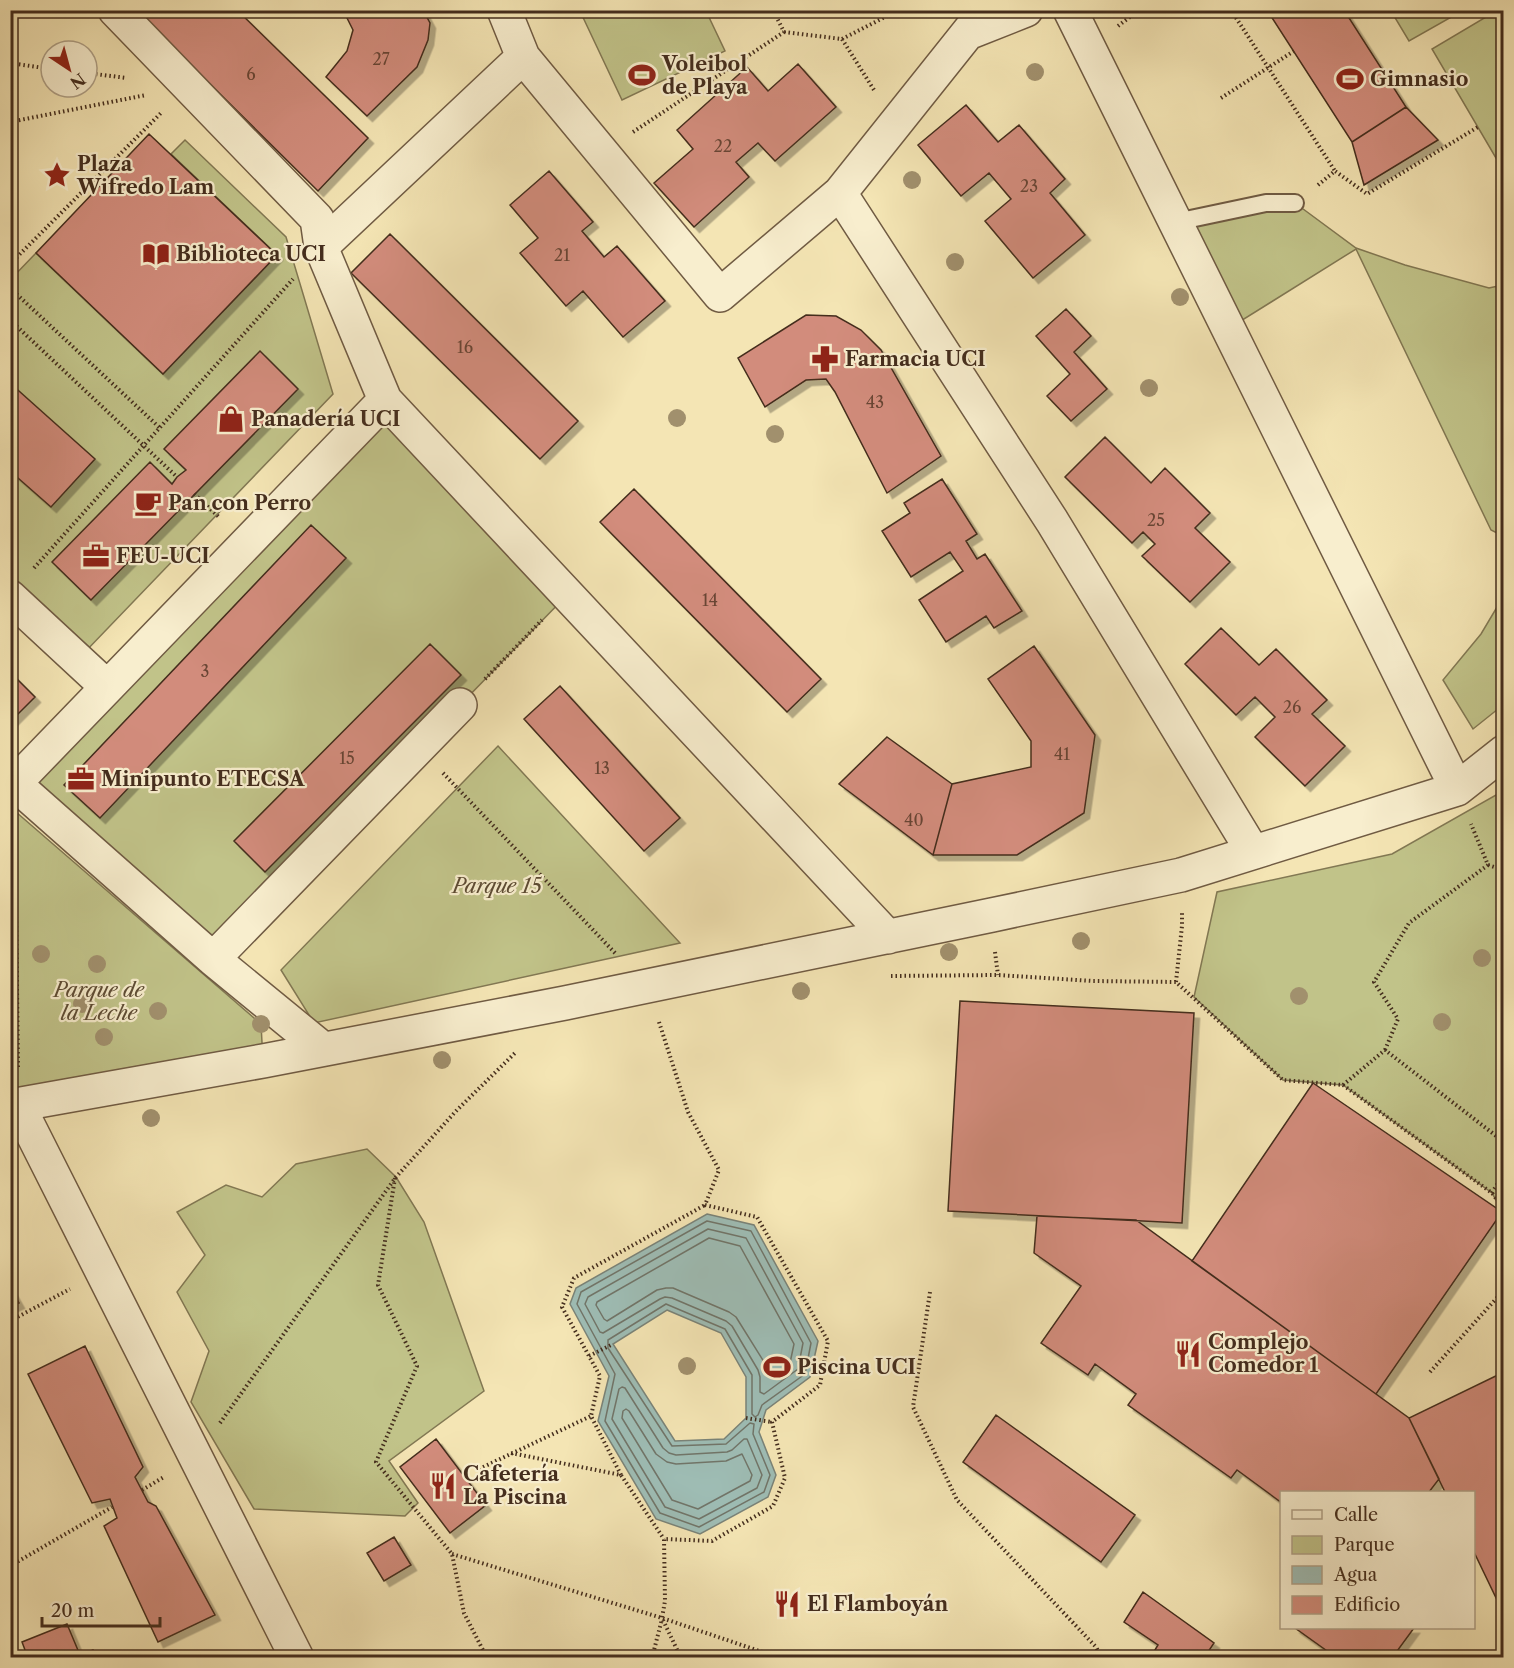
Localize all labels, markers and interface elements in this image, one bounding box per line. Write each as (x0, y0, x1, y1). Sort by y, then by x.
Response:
north arrow (39, 39, 99, 99)
house number: 27 (372, 49, 390, 69)
place label: Voleibol de Playa (661, 52, 748, 99)
sports icon: Voleibol de Playa (627, 60, 657, 90)
house number: 6 (246, 64, 256, 84)
sports icon: Gimnasio (1335, 64, 1365, 94)
place label: Gimnasio (1370, 67, 1468, 91)
text: N (66, 69, 89, 93)
house number: 22 (714, 136, 732, 156)
place label: Plaza Wifredo Lam (76, 152, 214, 199)
place icon: Plaza Wifredo Lam (42, 160, 72, 190)
house number: 23 (1020, 176, 1038, 196)
library icon: Biblioteca UCI (141, 239, 171, 269)
place label: Biblioteca UCI (176, 242, 326, 266)
house number: 21 (554, 245, 570, 265)
house number: 16 (457, 337, 473, 357)
pharmacy icon: Farmacia UCI (810, 344, 840, 374)
place label: Farmacia UCI (845, 347, 986, 371)
house number: 43 (866, 392, 884, 412)
shop icon: Panadería UCI (216, 404, 246, 434)
place label: Panadería UCI (251, 407, 400, 431)
cafe icon: Pan con Perro (133, 488, 163, 518)
place label: Pan con Perro (168, 491, 311, 515)
house number: 25 (1147, 510, 1165, 530)
office icon: FEU-UCI (81, 541, 111, 571)
place label: FEU-UCI (116, 544, 210, 568)
house number: 14 (702, 590, 718, 610)
house number: 3 (201, 661, 209, 681)
house number: 26 (1283, 697, 1301, 717)
house number: 41 (1054, 744, 1070, 764)
house number: 15 (339, 748, 355, 768)
house number: 13 (594, 758, 610, 778)
office icon: Minipunto ETECSA (66, 764, 96, 794)
place label: Minipunto ETECSA (101, 767, 305, 791)
house number: 40 (904, 810, 924, 830)
park label: Parque 15 (451, 874, 543, 898)
park label: Parque de la Leche (52, 978, 146, 1025)
place label: Complejo Comedor 1 (1208, 1330, 1318, 1377)
restaurant icon: Complejo Comedor 1 (1173, 1339, 1203, 1369)
sports icon: Piscina UCI (762, 1352, 792, 1382)
place label: Piscina UCI (797, 1355, 916, 1379)
place label: Cafetería La Piscina (463, 1462, 567, 1509)
restaurant icon: Cafetería La Piscina (428, 1471, 458, 1501)
legend (1280, 1491, 1475, 1629)
text: Calle (1334, 1504, 1378, 1526)
text: Parque (1334, 1534, 1395, 1556)
text: Agua (1333, 1564, 1378, 1586)
restaurant icon: El Flamboyán (772, 1589, 802, 1619)
scale bar (42, 1590, 160, 1628)
place label: El Flamboyán (807, 1592, 948, 1616)
text: Edificio (1334, 1594, 1400, 1616)
text: 20 m (51, 1600, 95, 1622)

